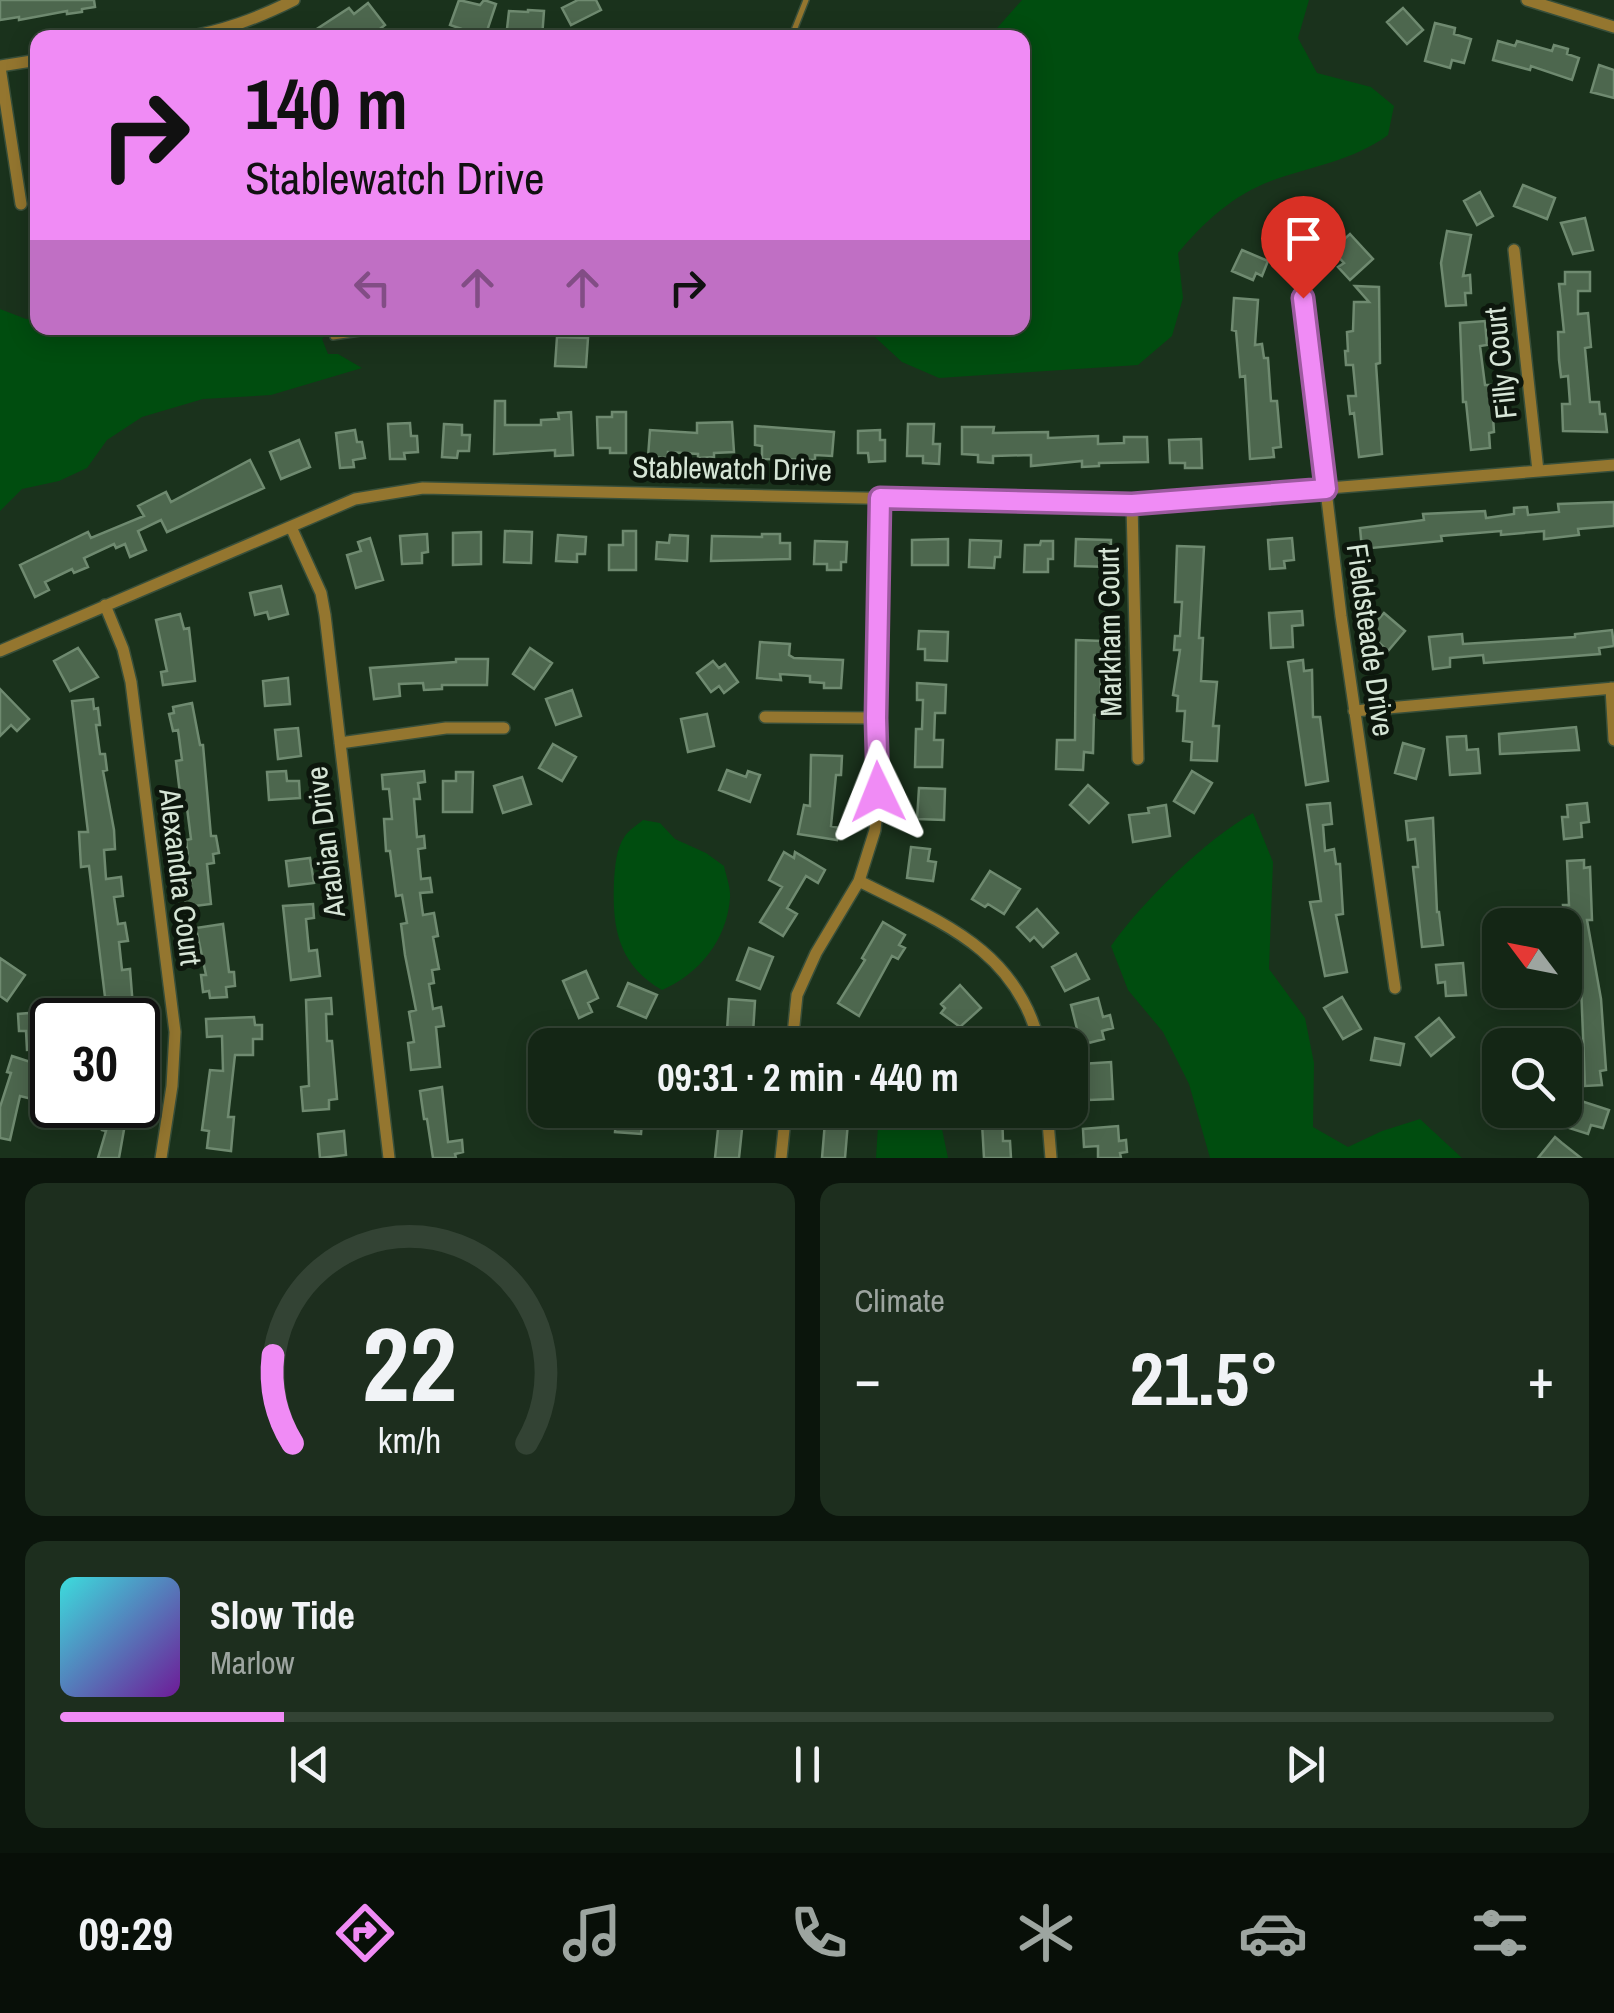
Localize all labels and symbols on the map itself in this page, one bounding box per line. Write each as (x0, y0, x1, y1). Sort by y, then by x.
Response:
pin (1261, 196, 1346, 299)
street label: Filly Court (1474, 305, 1526, 421)
street label: Stablewatch Drive (632, 446, 832, 490)
street label: Fieldsteade Drive (1338, 541, 1404, 739)
street label: Markham Court (1088, 547, 1130, 717)
position arrow (826, 740, 930, 844)
street label: Arabian Drive (296, 764, 354, 921)
street label: Alexandra Court (150, 785, 212, 968)
north arrow (1482, 908, 1582, 1008)
speed limit sign: 30 (30, 998, 160, 1128)

